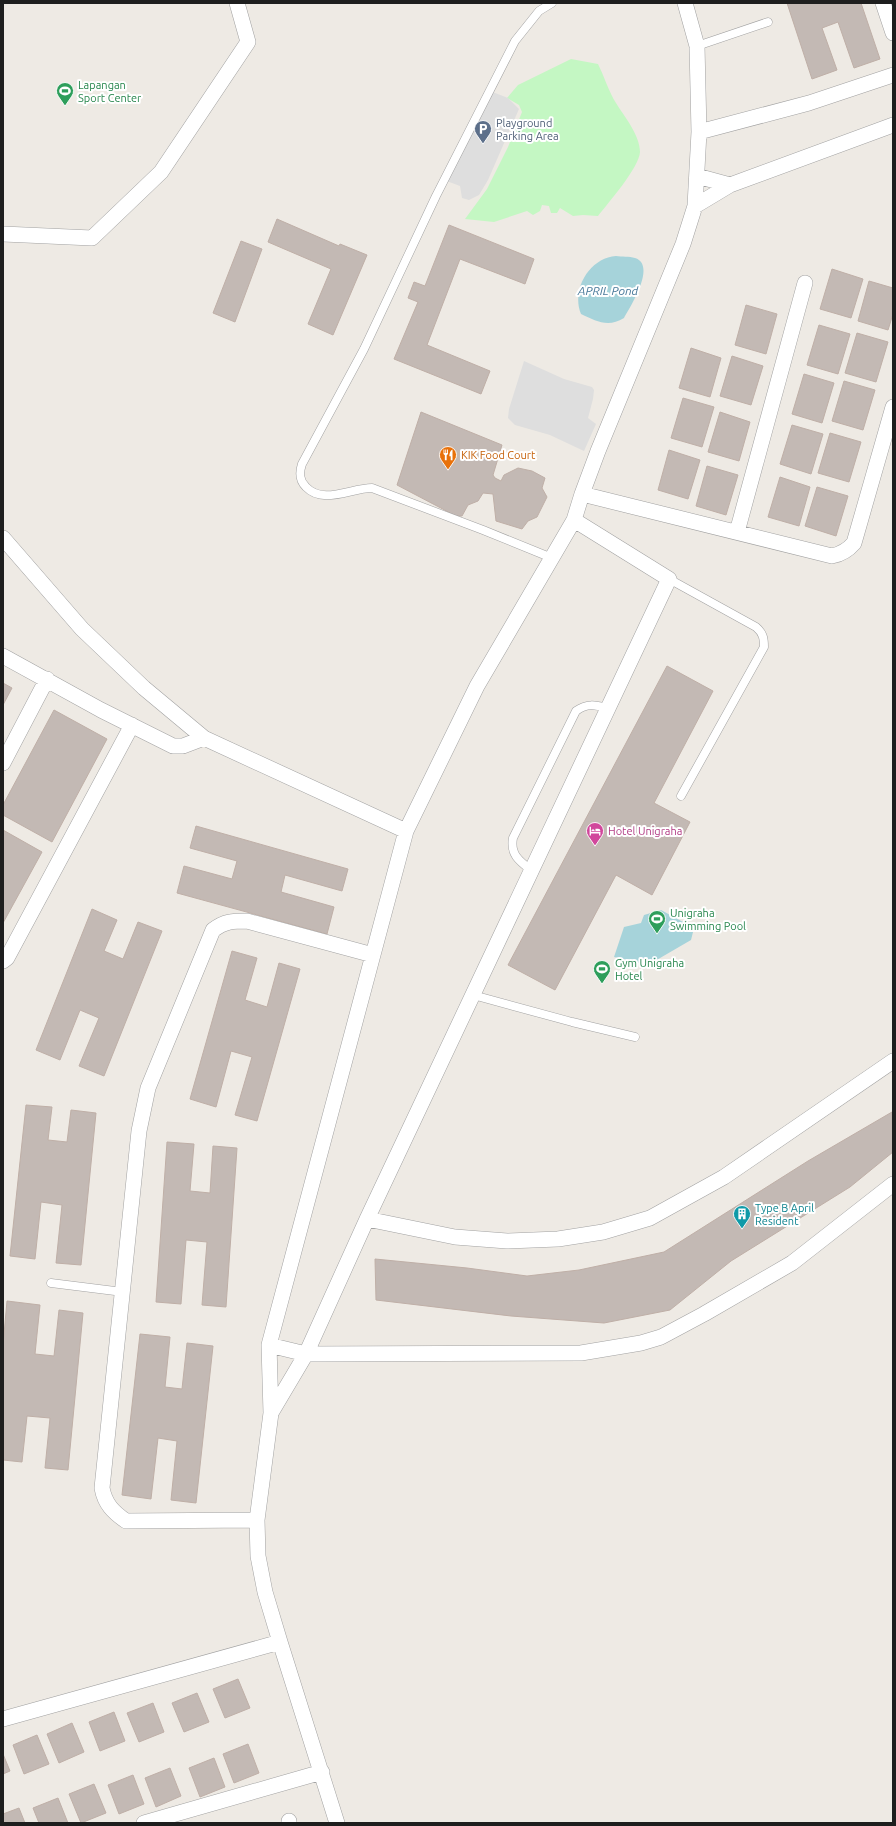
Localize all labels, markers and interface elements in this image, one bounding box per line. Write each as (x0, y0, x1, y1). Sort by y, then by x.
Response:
place label: Lapangan Sport Center (78, 79, 142, 104)
sports icon: Lapangan Sport Center (55, 81, 75, 106)
place label: Playground Parking Area (496, 117, 559, 142)
parking icon: Playground Parking Area (473, 119, 493, 144)
water label: APRIL Pond (577, 284, 639, 297)
restaurant icon: KIK Food Court (438, 445, 458, 470)
place label: KIK Food Court (461, 449, 536, 461)
hotel icon: Hotel Unigraha (585, 821, 605, 846)
place label: Hotel Unigraha (608, 825, 682, 837)
place label: Unigraha Swimming Pool (670, 907, 746, 932)
sports icon: Unigraha Swimming Pool (647, 909, 667, 934)
place label: Gym Unigraha Hotel (615, 957, 684, 982)
sports icon: Gym Unigraha Hotel (592, 959, 612, 984)
place label: Type B April Resident (755, 1202, 814, 1227)
building icon: Type B April Resident (732, 1204, 752, 1229)

